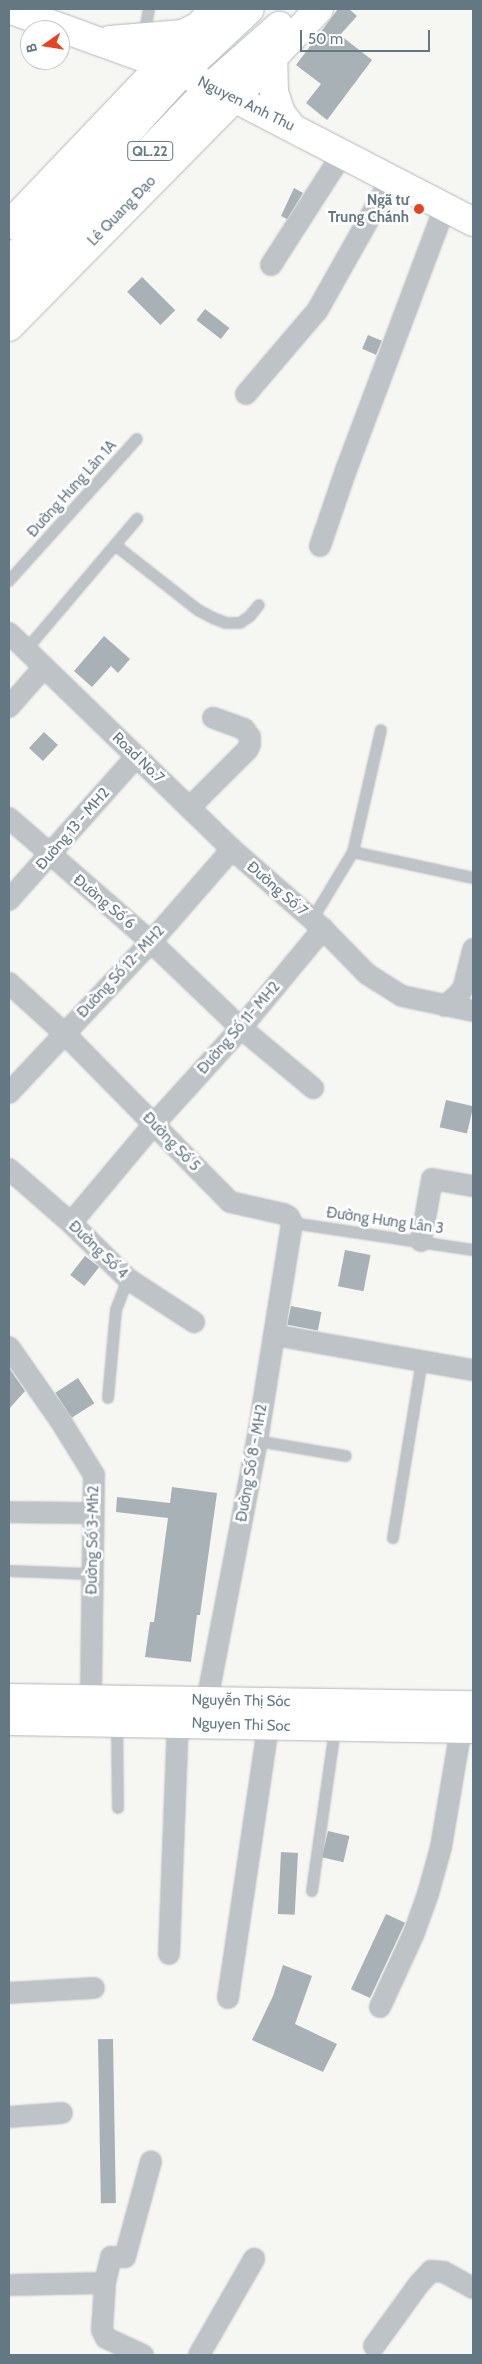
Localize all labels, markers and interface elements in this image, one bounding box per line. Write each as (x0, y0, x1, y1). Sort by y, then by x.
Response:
north arrow (20, 20, 70, 70)
scale bar (302, 20, 432, 52)
text: 50 m (308, 30, 343, 48)
text: B (22, 42, 41, 54)
street label: Nguyen Anh Thu (195, 73, 297, 135)
road number: QL.22 (126, 140, 174, 162)
street label: Lê Quang Đạo (84, 172, 160, 250)
place label: Ngã tư Trung Chánh (328, 191, 409, 226)
marker: Ngã tư Trung Chánh (413, 203, 425, 215)
street label: Đường Hưng Lân 1A (24, 437, 120, 541)
street label: Road No.7 (108, 729, 168, 787)
street label: Đường 13 - MH2 (32, 784, 114, 874)
street label: Đường Số 7 (243, 858, 311, 920)
street label: Đường Số 6 (69, 871, 139, 933)
street label: Đường Số 12- MH2 (74, 922, 168, 1022)
street label: Đường Số 11- MH2 (194, 978, 284, 1078)
street label: Đường Số 5 (139, 1109, 203, 1175)
street label: Đường Hưng Lân 3 (325, 1204, 445, 1238)
street label: Đường Số 4 (65, 1217, 131, 1283)
street label: Đường Số 8 - MH2 (233, 1403, 271, 1523)
street label: Đường Số 3-Mh2 (83, 1485, 103, 1595)
street label: Nguyễn Thị Sóc (191, 1691, 291, 1711)
street label: Nguyen Thi Soc (191, 1714, 291, 1736)

